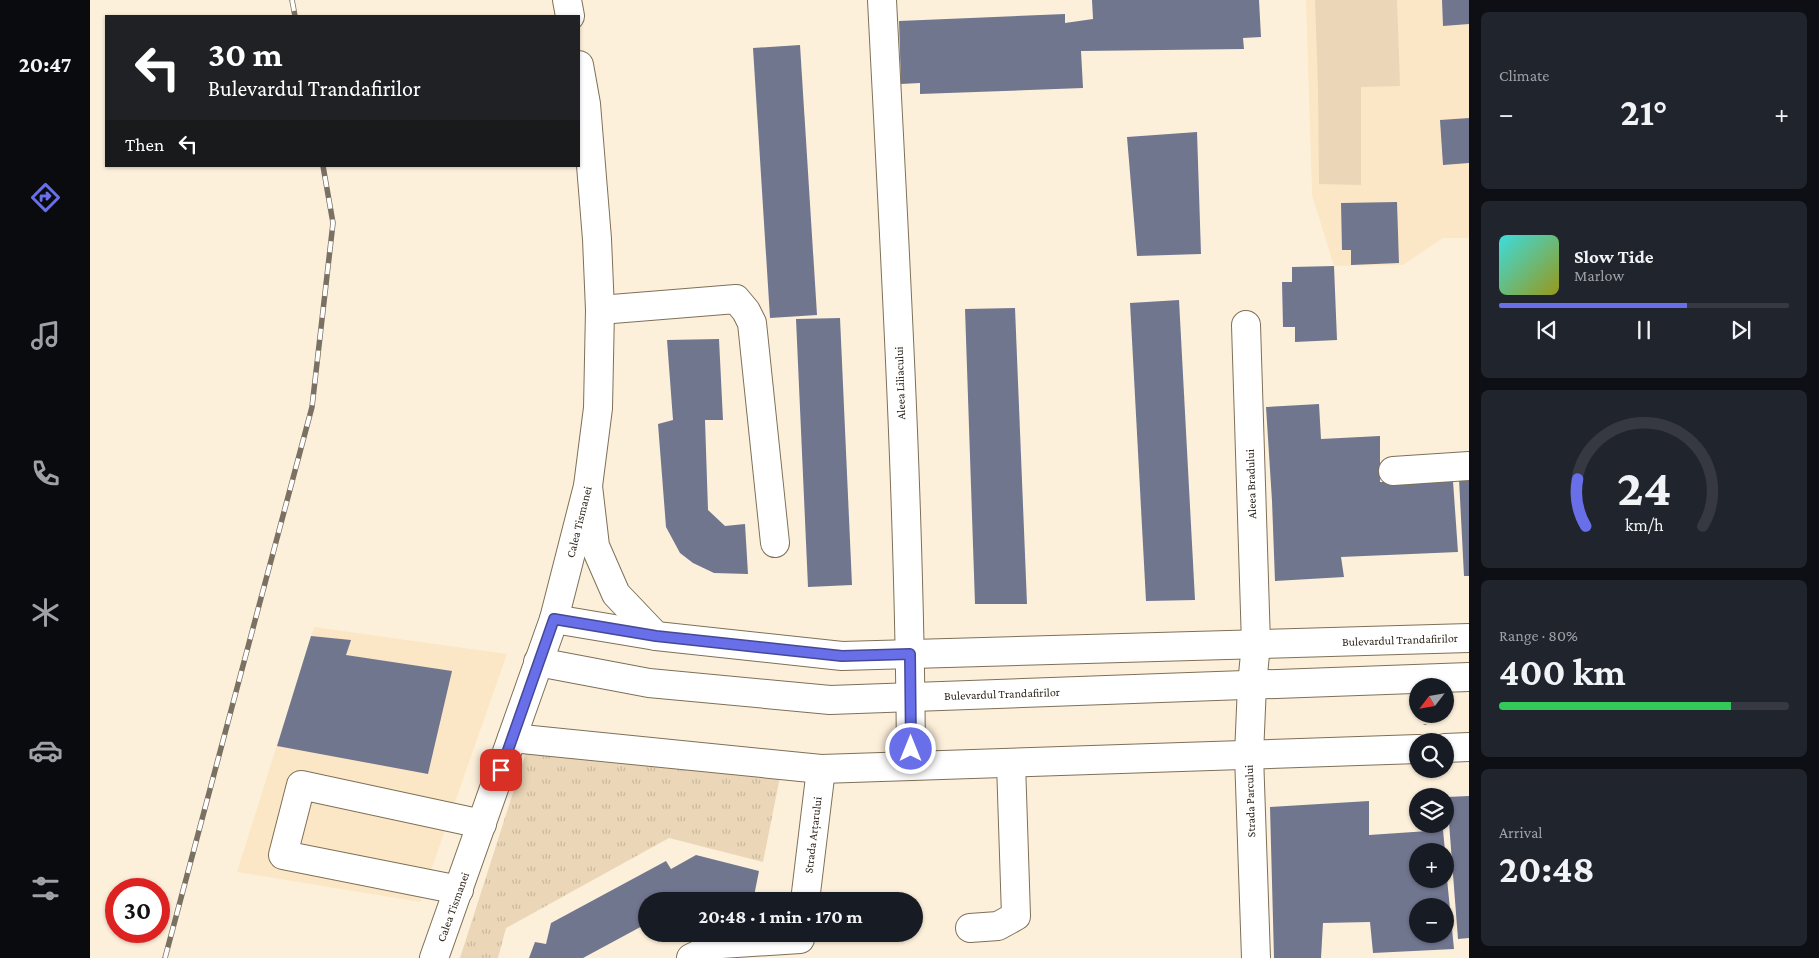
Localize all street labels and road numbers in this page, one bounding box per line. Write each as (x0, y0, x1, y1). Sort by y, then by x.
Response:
street label: Aleea Liliacului (892, 346, 908, 420)
street label: Aleea Bradului (1243, 449, 1259, 519)
street label: Calea Tismanei (563, 485, 595, 559)
street label: Bulevardul Trandafirilor (1342, 631, 1459, 649)
street label: Bulevardul Trandafirilor (944, 685, 1061, 703)
street label: Strada Parcului (1242, 764, 1258, 838)
street label: Strada Arțarului (801, 796, 826, 874)
street label: Calea Tismanei (434, 870, 472, 944)

